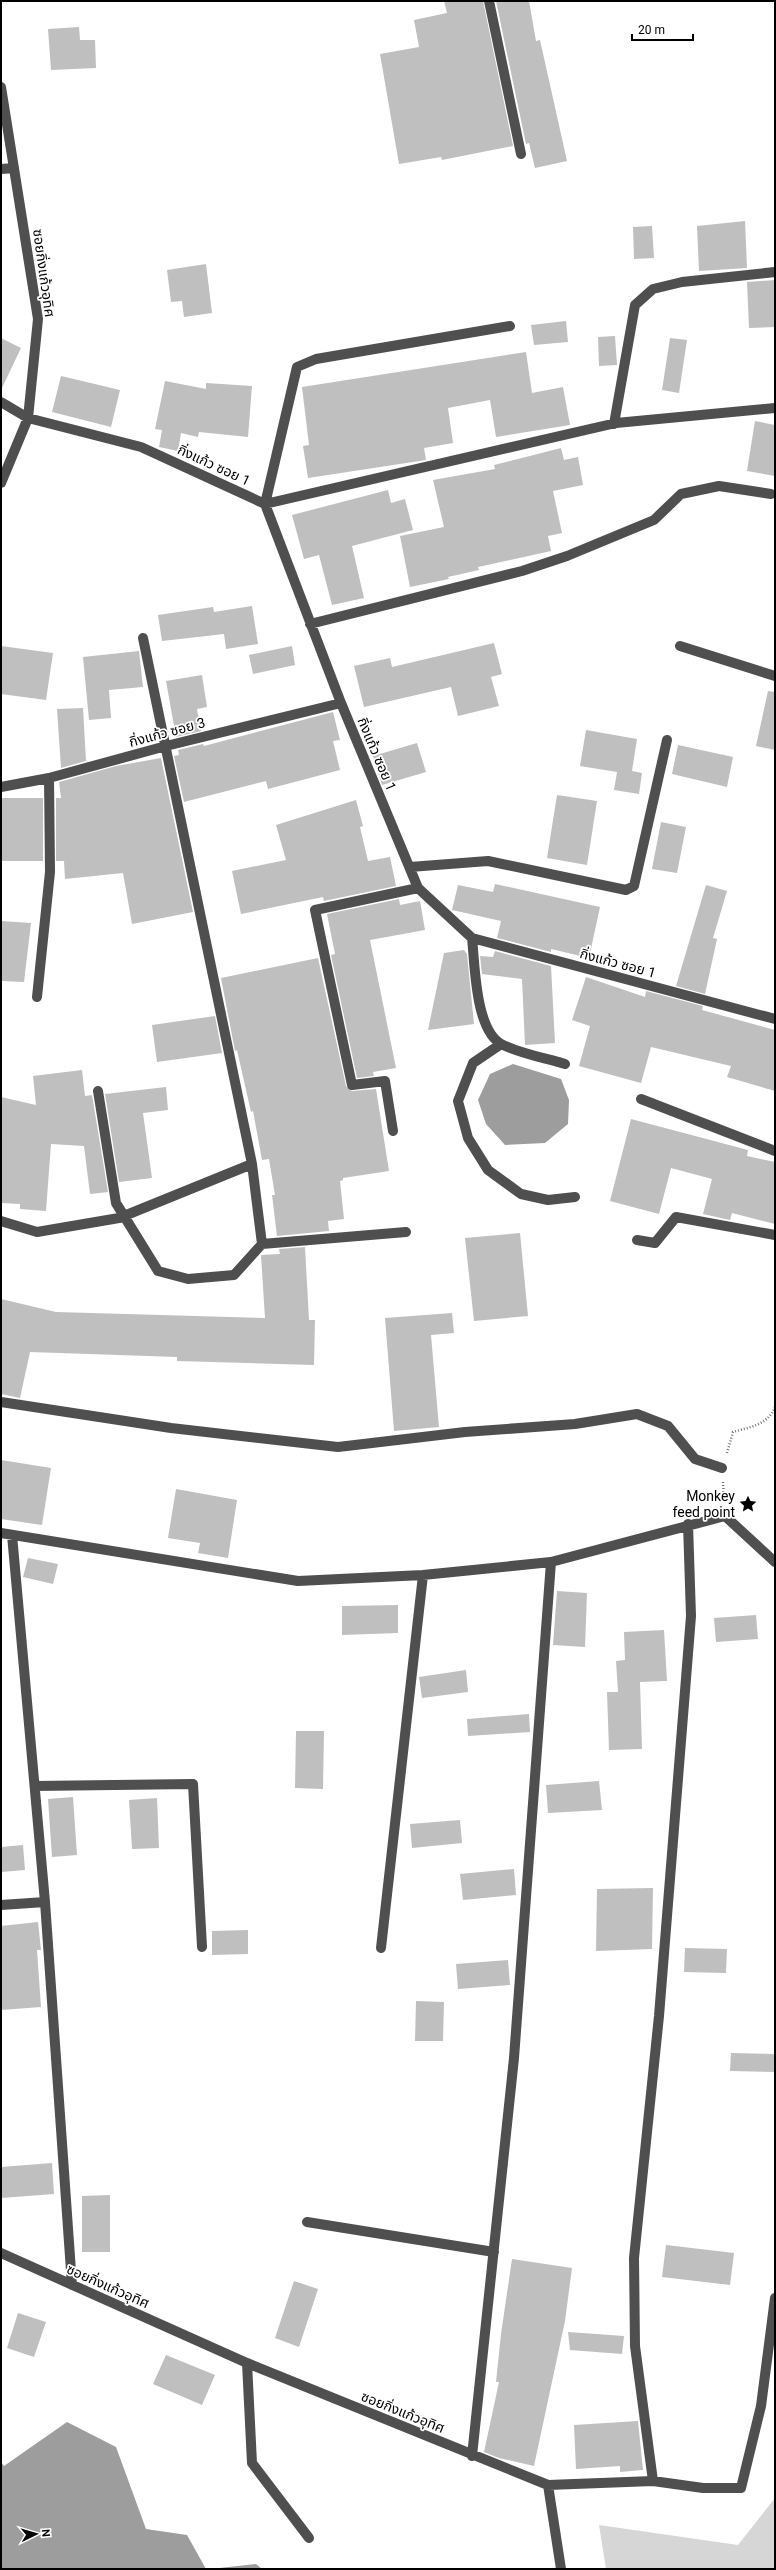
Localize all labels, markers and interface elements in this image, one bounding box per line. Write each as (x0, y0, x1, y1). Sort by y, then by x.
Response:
scale bar (632, 16, 693, 42)
text: 20 m (638, 23, 665, 37)
street label: ซอยกิ่งแก้วอุทิศ (29, 228, 59, 318)
street label: กิ่งแก้ว ซอย 1 (175, 440, 253, 489)
street label: กิ่งแก้ว ซอย 3 (127, 713, 207, 750)
street label: กิ่งแก้ว ซอย 1 (354, 714, 401, 793)
street label: กิ่งแก้ว ซอย 1 (578, 944, 658, 981)
place label: Monkey feed point (673, 1488, 735, 1520)
place icon: Monkey feed point (738, 1494, 758, 1514)
street label: ซอยกิ่งแก้วอุทิศ (64, 2260, 152, 2312)
street label: ซอยกิ่งแก้วอุทิศ (359, 2387, 448, 2437)
north arrow (16, 2514, 56, 2554)
text: N (39, 2529, 52, 2538)

